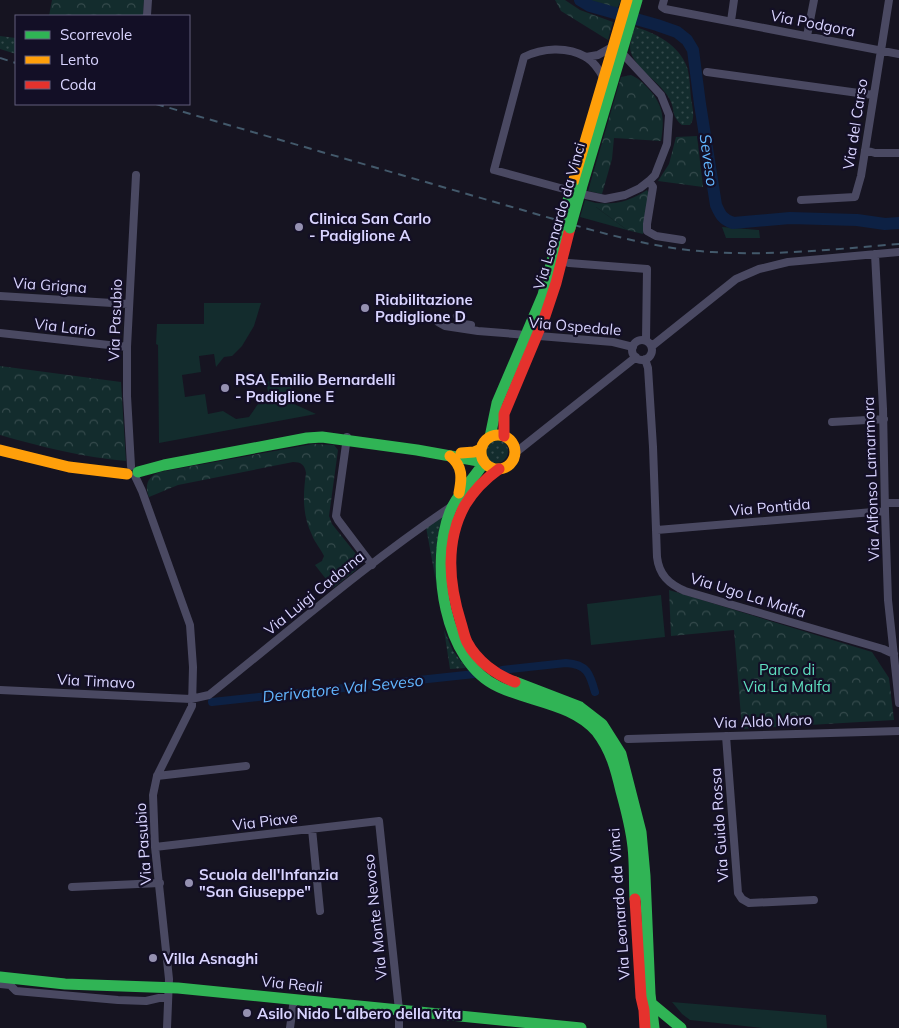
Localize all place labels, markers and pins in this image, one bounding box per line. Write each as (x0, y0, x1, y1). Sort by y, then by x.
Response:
place label: Clinica San Carlo - Padiglione A (309, 209, 431, 245)
marker: Clinica San Carlo - Padiglione A (293, 221, 305, 233)
place label: Riabilitazione Padiglione D (375, 290, 473, 326)
marker: Riabilitazione Padiglione D (359, 302, 371, 314)
place label: RSA Emilio Bernardelli - Padiglione E (235, 370, 395, 406)
marker: RSA Emilio Bernardelli - Padiglione E (219, 382, 231, 394)
place label: Scuola dell'Infanzia "San Giuseppe" (199, 865, 339, 901)
marker: Scuola dell'Infanzia "San Giuseppe" (183, 877, 195, 889)
place label: Villa Asnaghi (162, 949, 258, 968)
marker: Villa Asnaghi (147, 952, 159, 964)
place label: Asilo Nido L'albero della vita (257, 1004, 461, 1023)
marker: Asilo Nido L'albero della vita (241, 1007, 253, 1019)

